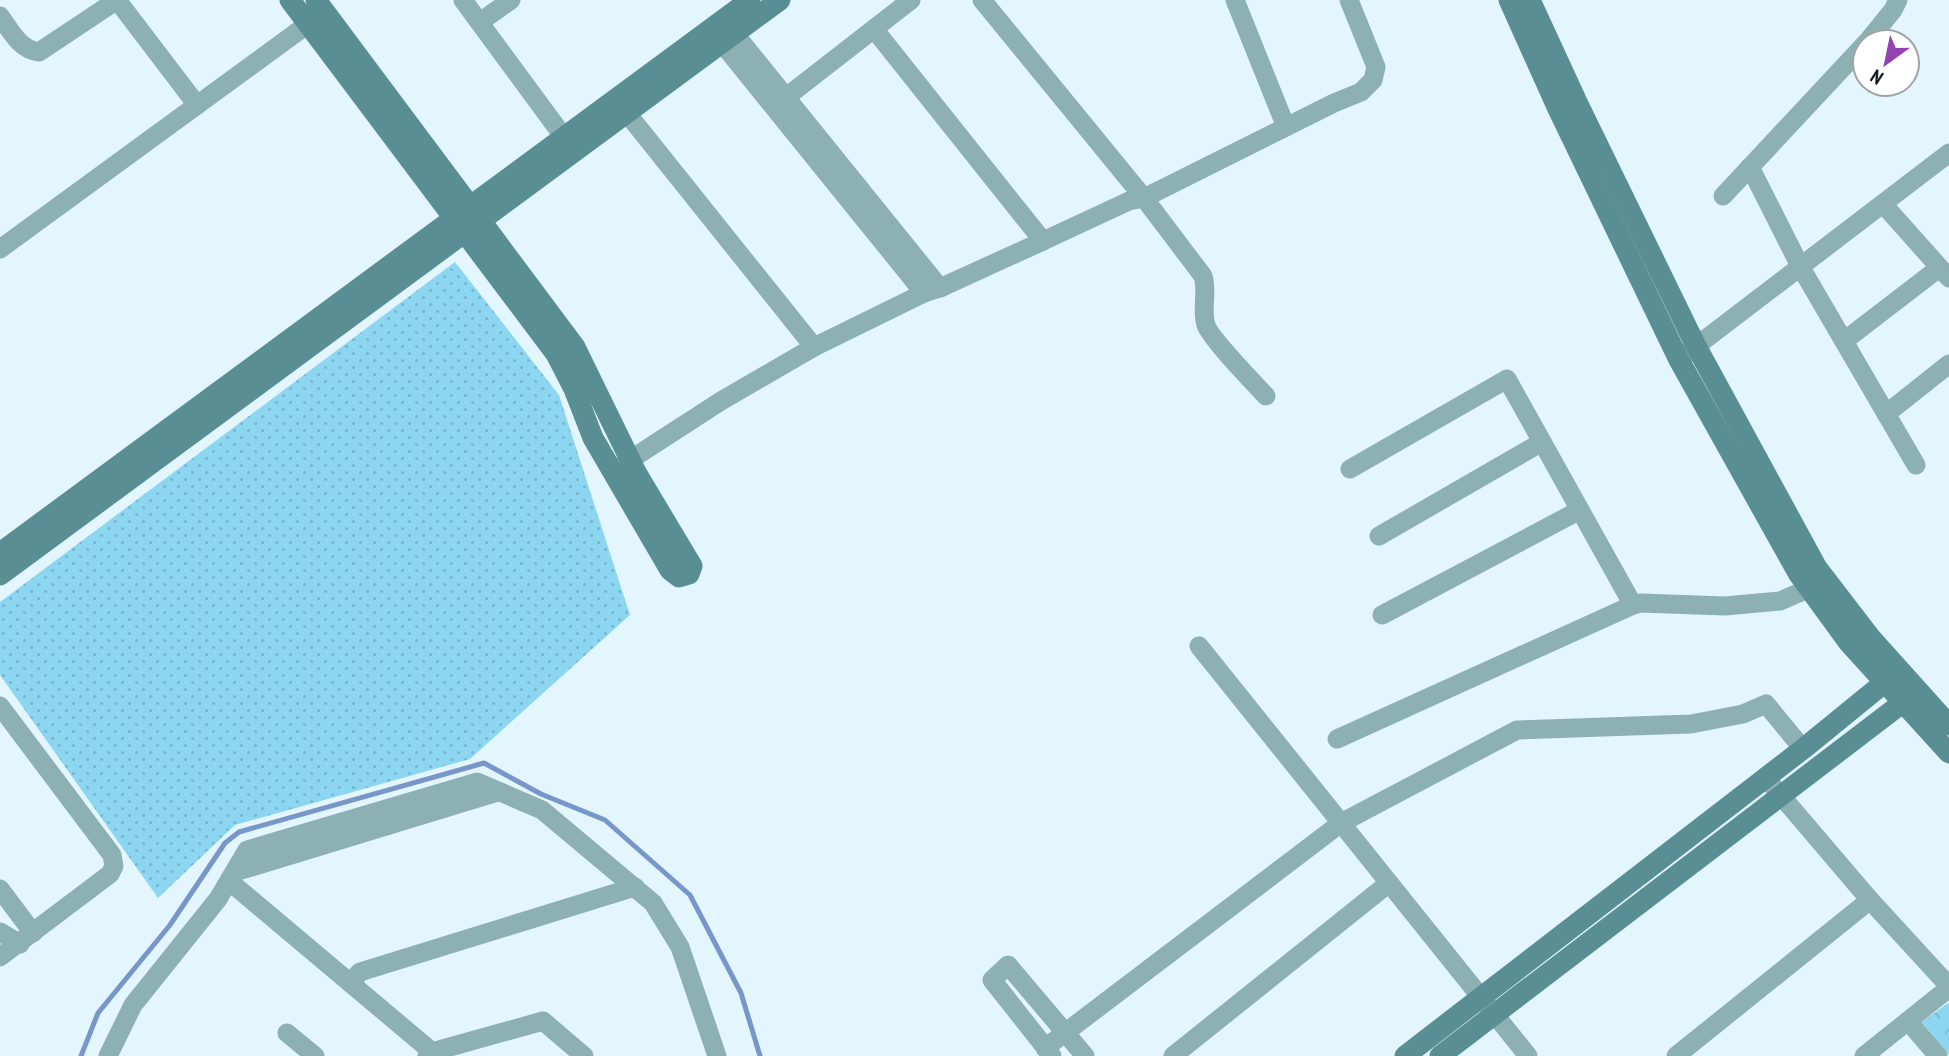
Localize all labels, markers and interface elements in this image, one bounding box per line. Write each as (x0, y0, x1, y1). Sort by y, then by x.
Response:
north arrow (1851, 28, 1921, 98)
text: N (1866, 64, 1888, 90)

